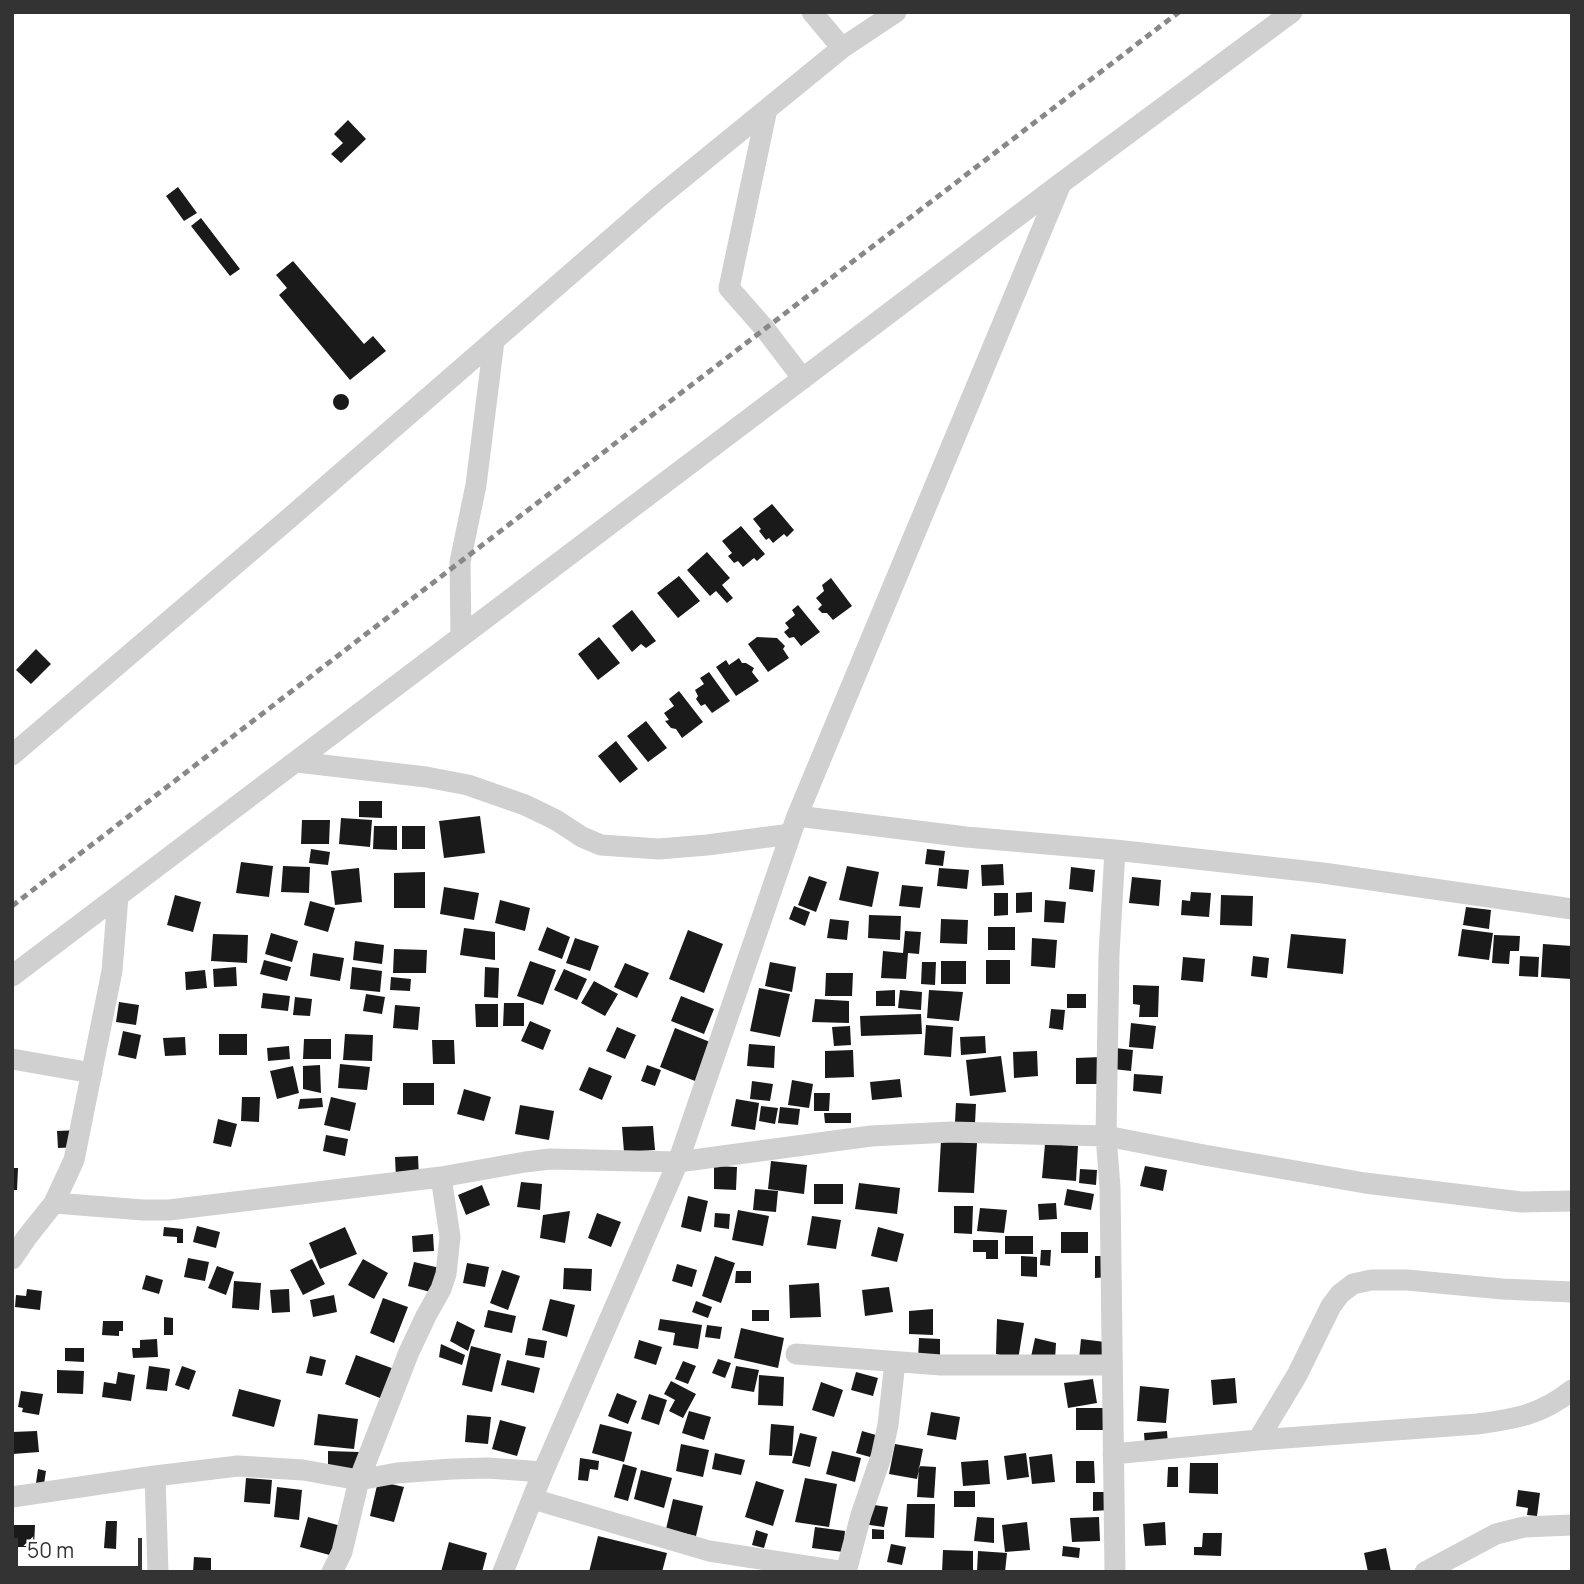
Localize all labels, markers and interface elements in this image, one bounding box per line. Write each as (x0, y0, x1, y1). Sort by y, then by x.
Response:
scale bar (18, 1524, 145, 1568)
text: 50 m (27, 1536, 74, 1564)

